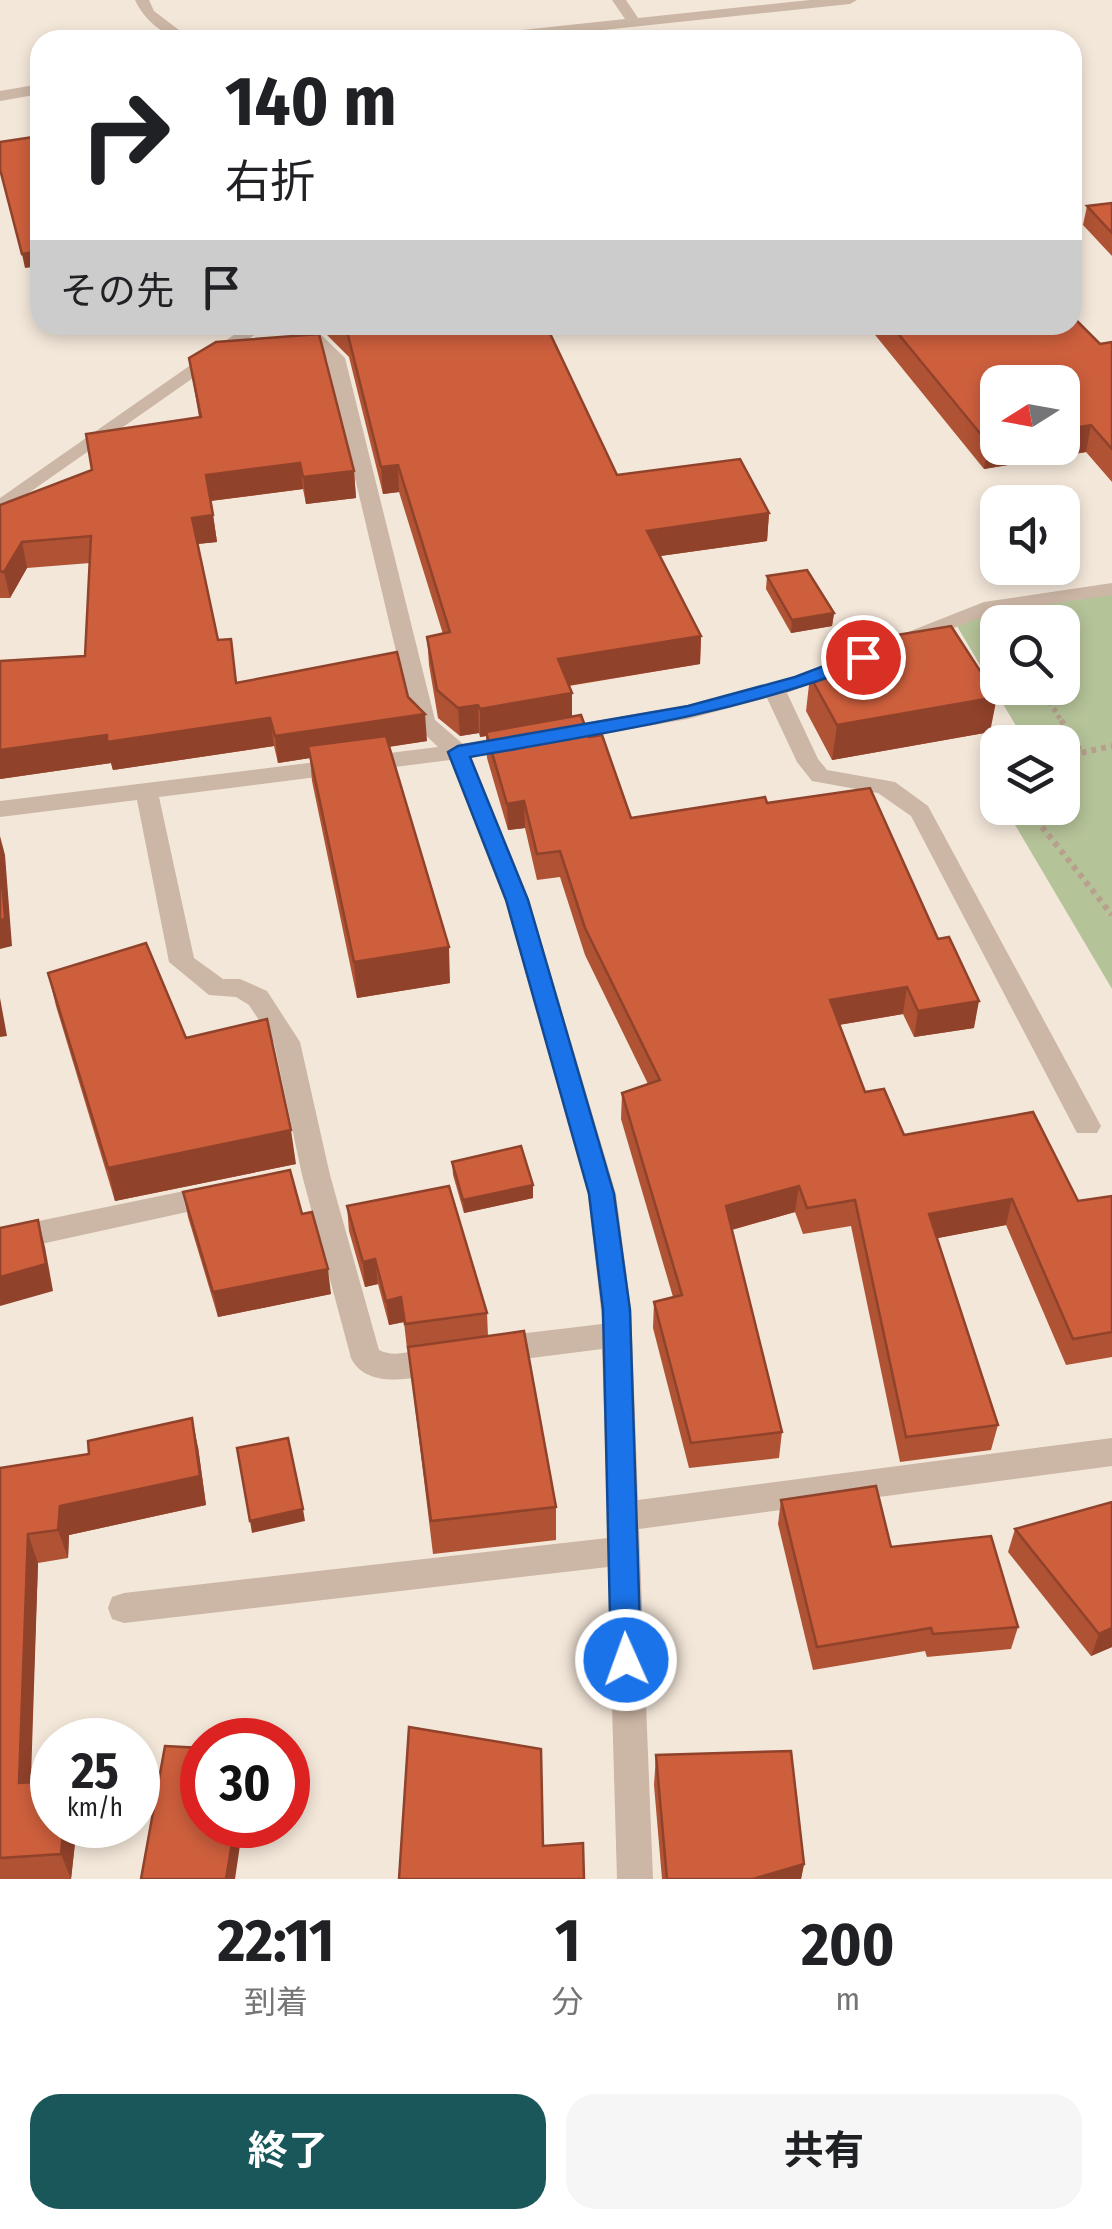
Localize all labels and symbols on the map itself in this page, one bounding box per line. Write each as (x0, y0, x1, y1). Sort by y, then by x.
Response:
north arrow (980, 365, 1080, 465)
pin (821, 615, 906, 700)
position arrow (574, 1608, 678, 1712)
speed limit sign: 30 (180, 1718, 310, 1848)

